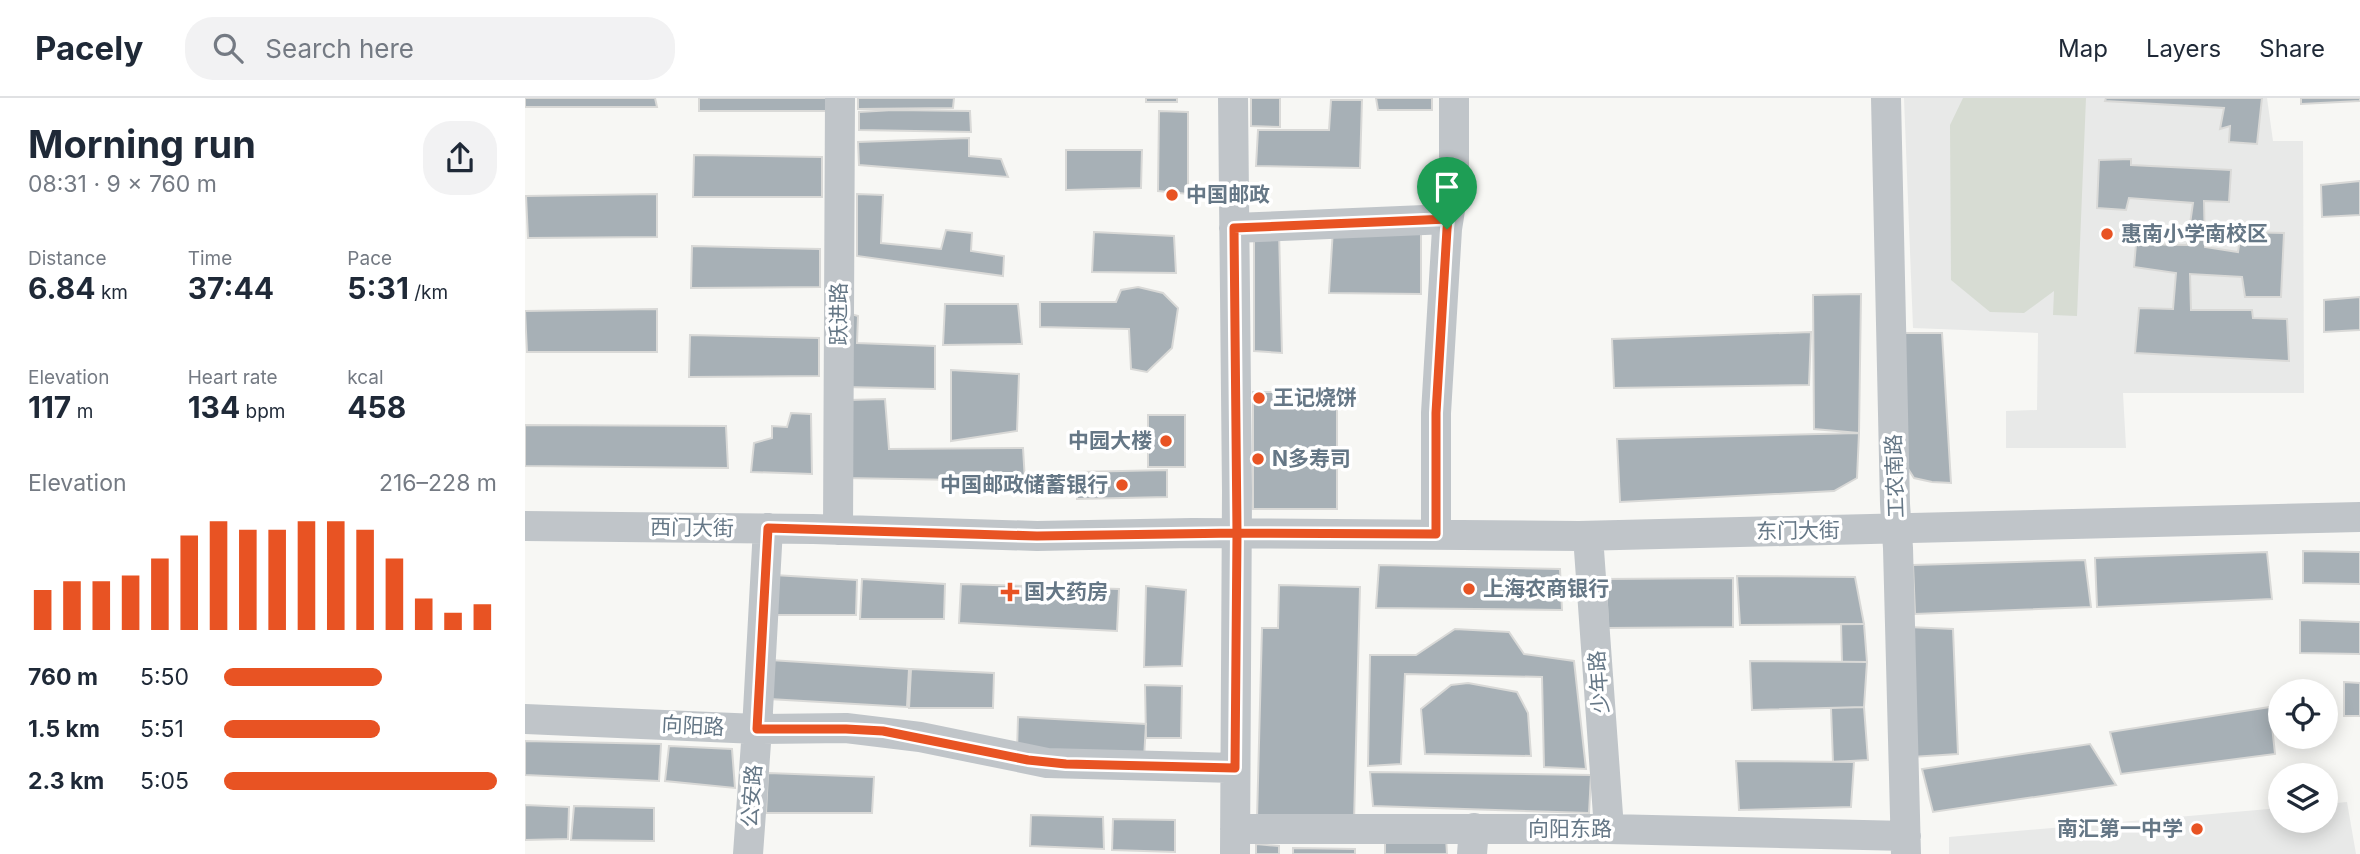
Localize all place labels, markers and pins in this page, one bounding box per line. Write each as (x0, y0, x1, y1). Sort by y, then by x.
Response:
pin (1417, 157, 1477, 229)
place label: 中国邮政 (1186, 182, 1270, 207)
marker: 中国邮政 (1164, 187, 1180, 203)
place label: 惠南小学南校区 (2121, 221, 2268, 246)
marker: 惠南小学南校区 (2099, 226, 2115, 242)
place label: 王记烧饼 (1273, 385, 1357, 410)
marker: 王记烧饼 (1251, 390, 1267, 406)
place label: 中园大楼 (1068, 428, 1152, 453)
marker: 中园大楼 (1158, 433, 1174, 449)
place label: N多寿司 (1272, 446, 1351, 471)
marker: N多寿司 (1250, 451, 1266, 467)
place label: 中国邮政储蓄银行 (940, 472, 1108, 497)
marker: 中国邮政储蓄银行 (1114, 477, 1130, 493)
place label: 上海农商银行 (1483, 576, 1609, 601)
place label: 国大药房 (1024, 579, 1108, 604)
marker: 上海农商银行 (1461, 581, 1477, 597)
marker: 国大药房 (1002, 584, 1018, 600)
place label: 南汇第一中学 (2057, 816, 2183, 841)
marker: 南汇第一中学 (2189, 821, 2205, 837)

